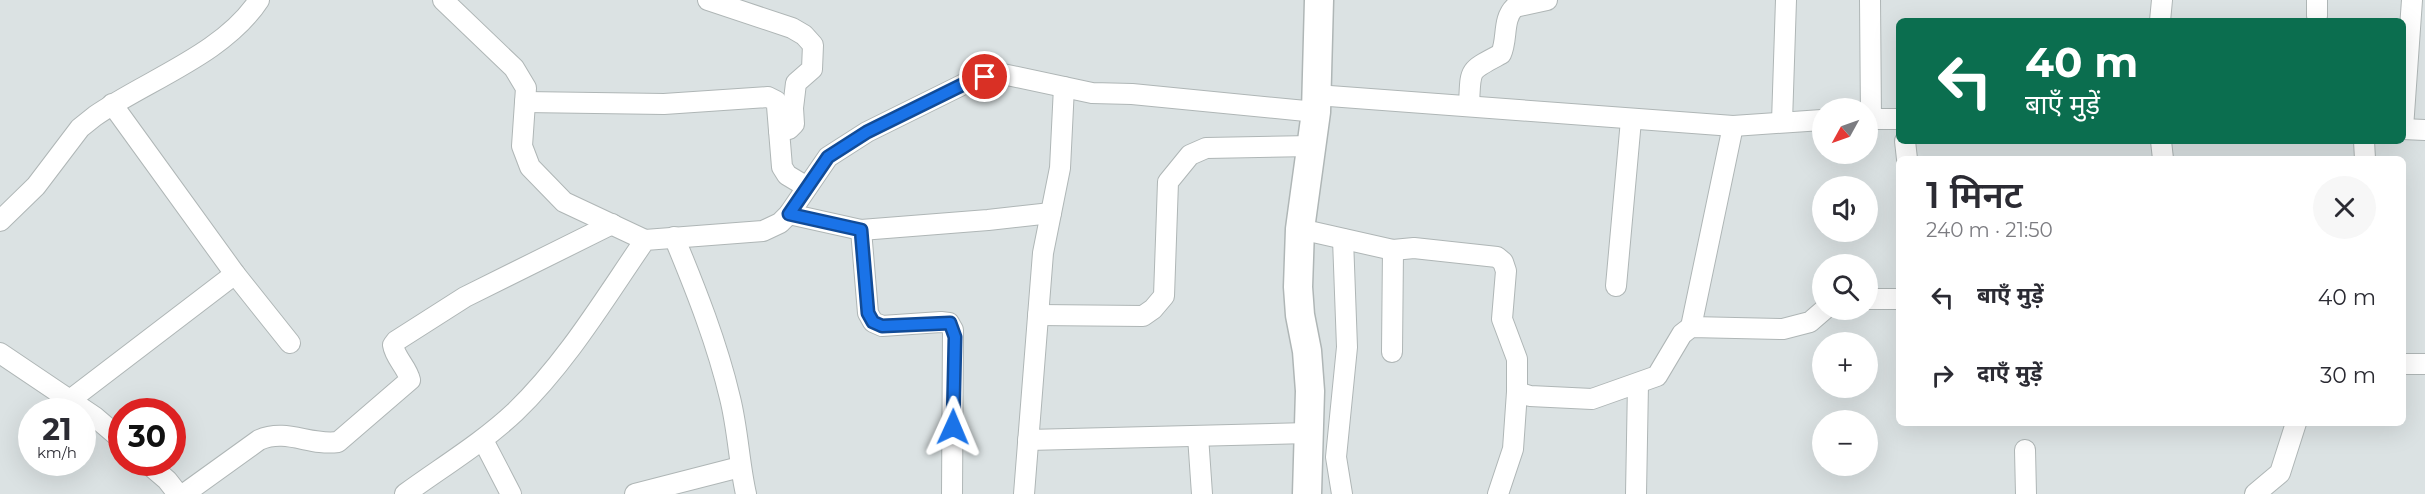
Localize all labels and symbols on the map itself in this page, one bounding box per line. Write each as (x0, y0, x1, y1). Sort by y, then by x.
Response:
pin (959, 51, 1010, 102)
north arrow (1812, 98, 1878, 164)
position arrow (921, 395, 985, 459)
speed limit sign: 30 (108, 398, 186, 476)

